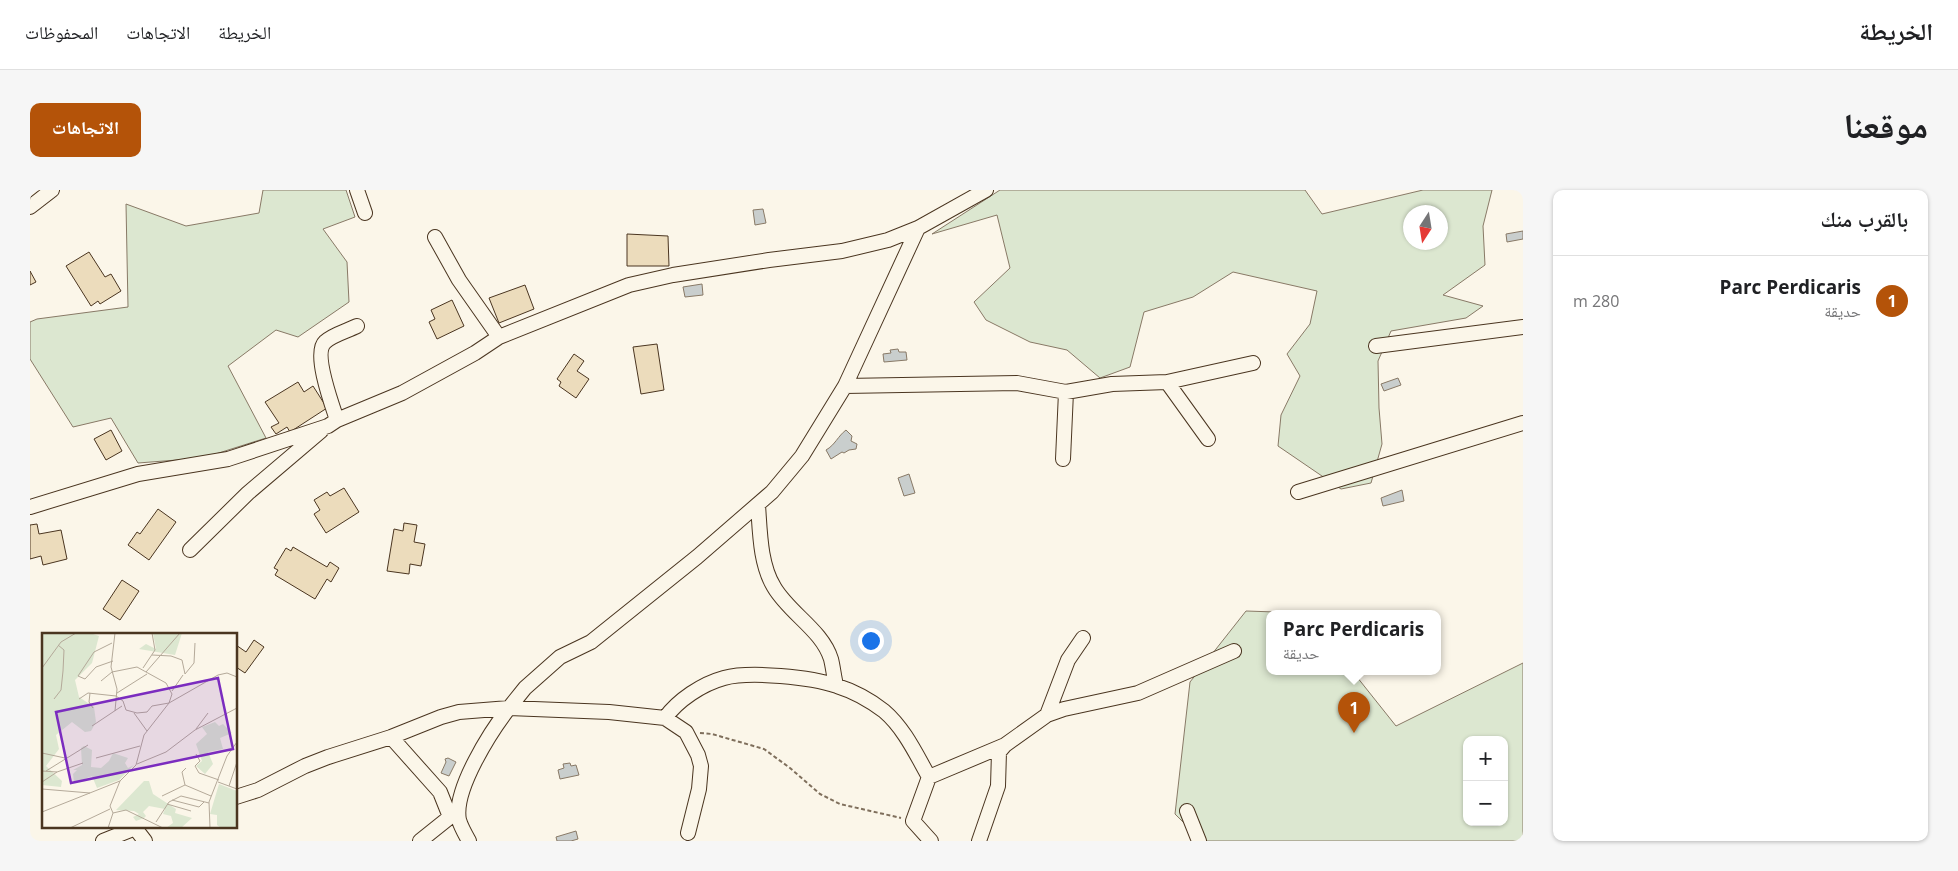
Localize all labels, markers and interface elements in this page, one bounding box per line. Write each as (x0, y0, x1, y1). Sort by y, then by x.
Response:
text: الخريطة (1859, 14, 1933, 47)
text: المحفوظات (25, 20, 98, 44)
text: الاتجاهات (126, 20, 190, 44)
text: الخريطة (218, 20, 271, 44)
text: موقعنا (1843, 101, 1928, 148)
button: الاتجاهات (30, 103, 141, 157)
north arrow (1403, 205, 1448, 250)
text: بالقرب منك (1821, 205, 1908, 233)
text: Parc Perdicaris (1720, 274, 1861, 300)
text: 280 m (1573, 290, 1619, 312)
text: 1 (1887, 290, 1897, 312)
text: حديقة (1824, 300, 1861, 322)
popup (1266, 610, 1441, 675)
text: Parc Perdicaris (1283, 616, 1424, 642)
your location (858, 628, 884, 654)
inset map (42, 633, 238, 828)
text: حديقة (1283, 642, 1319, 664)
pin: 1 (1338, 692, 1370, 733)
map controls (1463, 736, 1508, 826)
button: + (1463, 736, 1508, 781)
button: − (1463, 781, 1508, 826)

